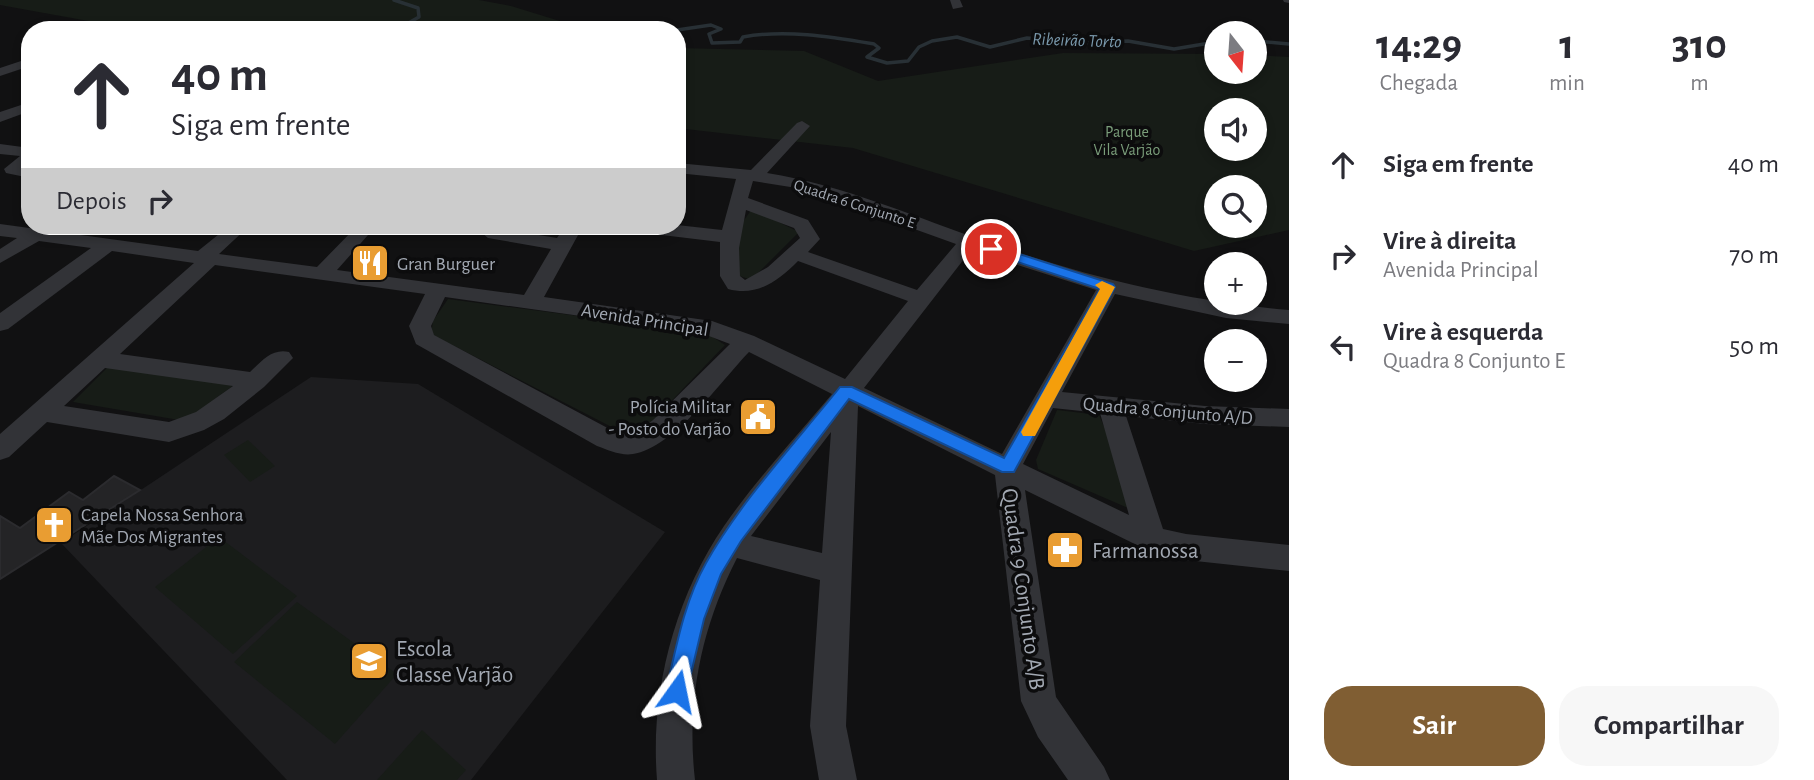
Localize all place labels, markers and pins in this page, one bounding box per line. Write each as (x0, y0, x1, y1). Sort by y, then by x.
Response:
pin (961, 219, 1021, 279)
restaurant icon: Gran Burguer (349, 242, 391, 284)
place label: Gran Burguer (397, 255, 495, 274)
public building icon: Polícia Militar - Posto do Varjão (737, 396, 779, 438)
place label: Polícia Militar - Posto do Varjão (608, 398, 731, 439)
church icon: Capela Nossa Senhora Mãe Dos Migrantes (33, 504, 75, 546)
place label: Capela Nossa Senhora Mãe Dos Migrantes (81, 506, 244, 547)
pharmacy icon: Farmanossa (1044, 529, 1086, 571)
place label: Farmanossa (1092, 540, 1199, 563)
place label: Escola Classe Varjão (396, 638, 513, 687)
school or university icon: Escola Classe Varjão (348, 640, 390, 682)

